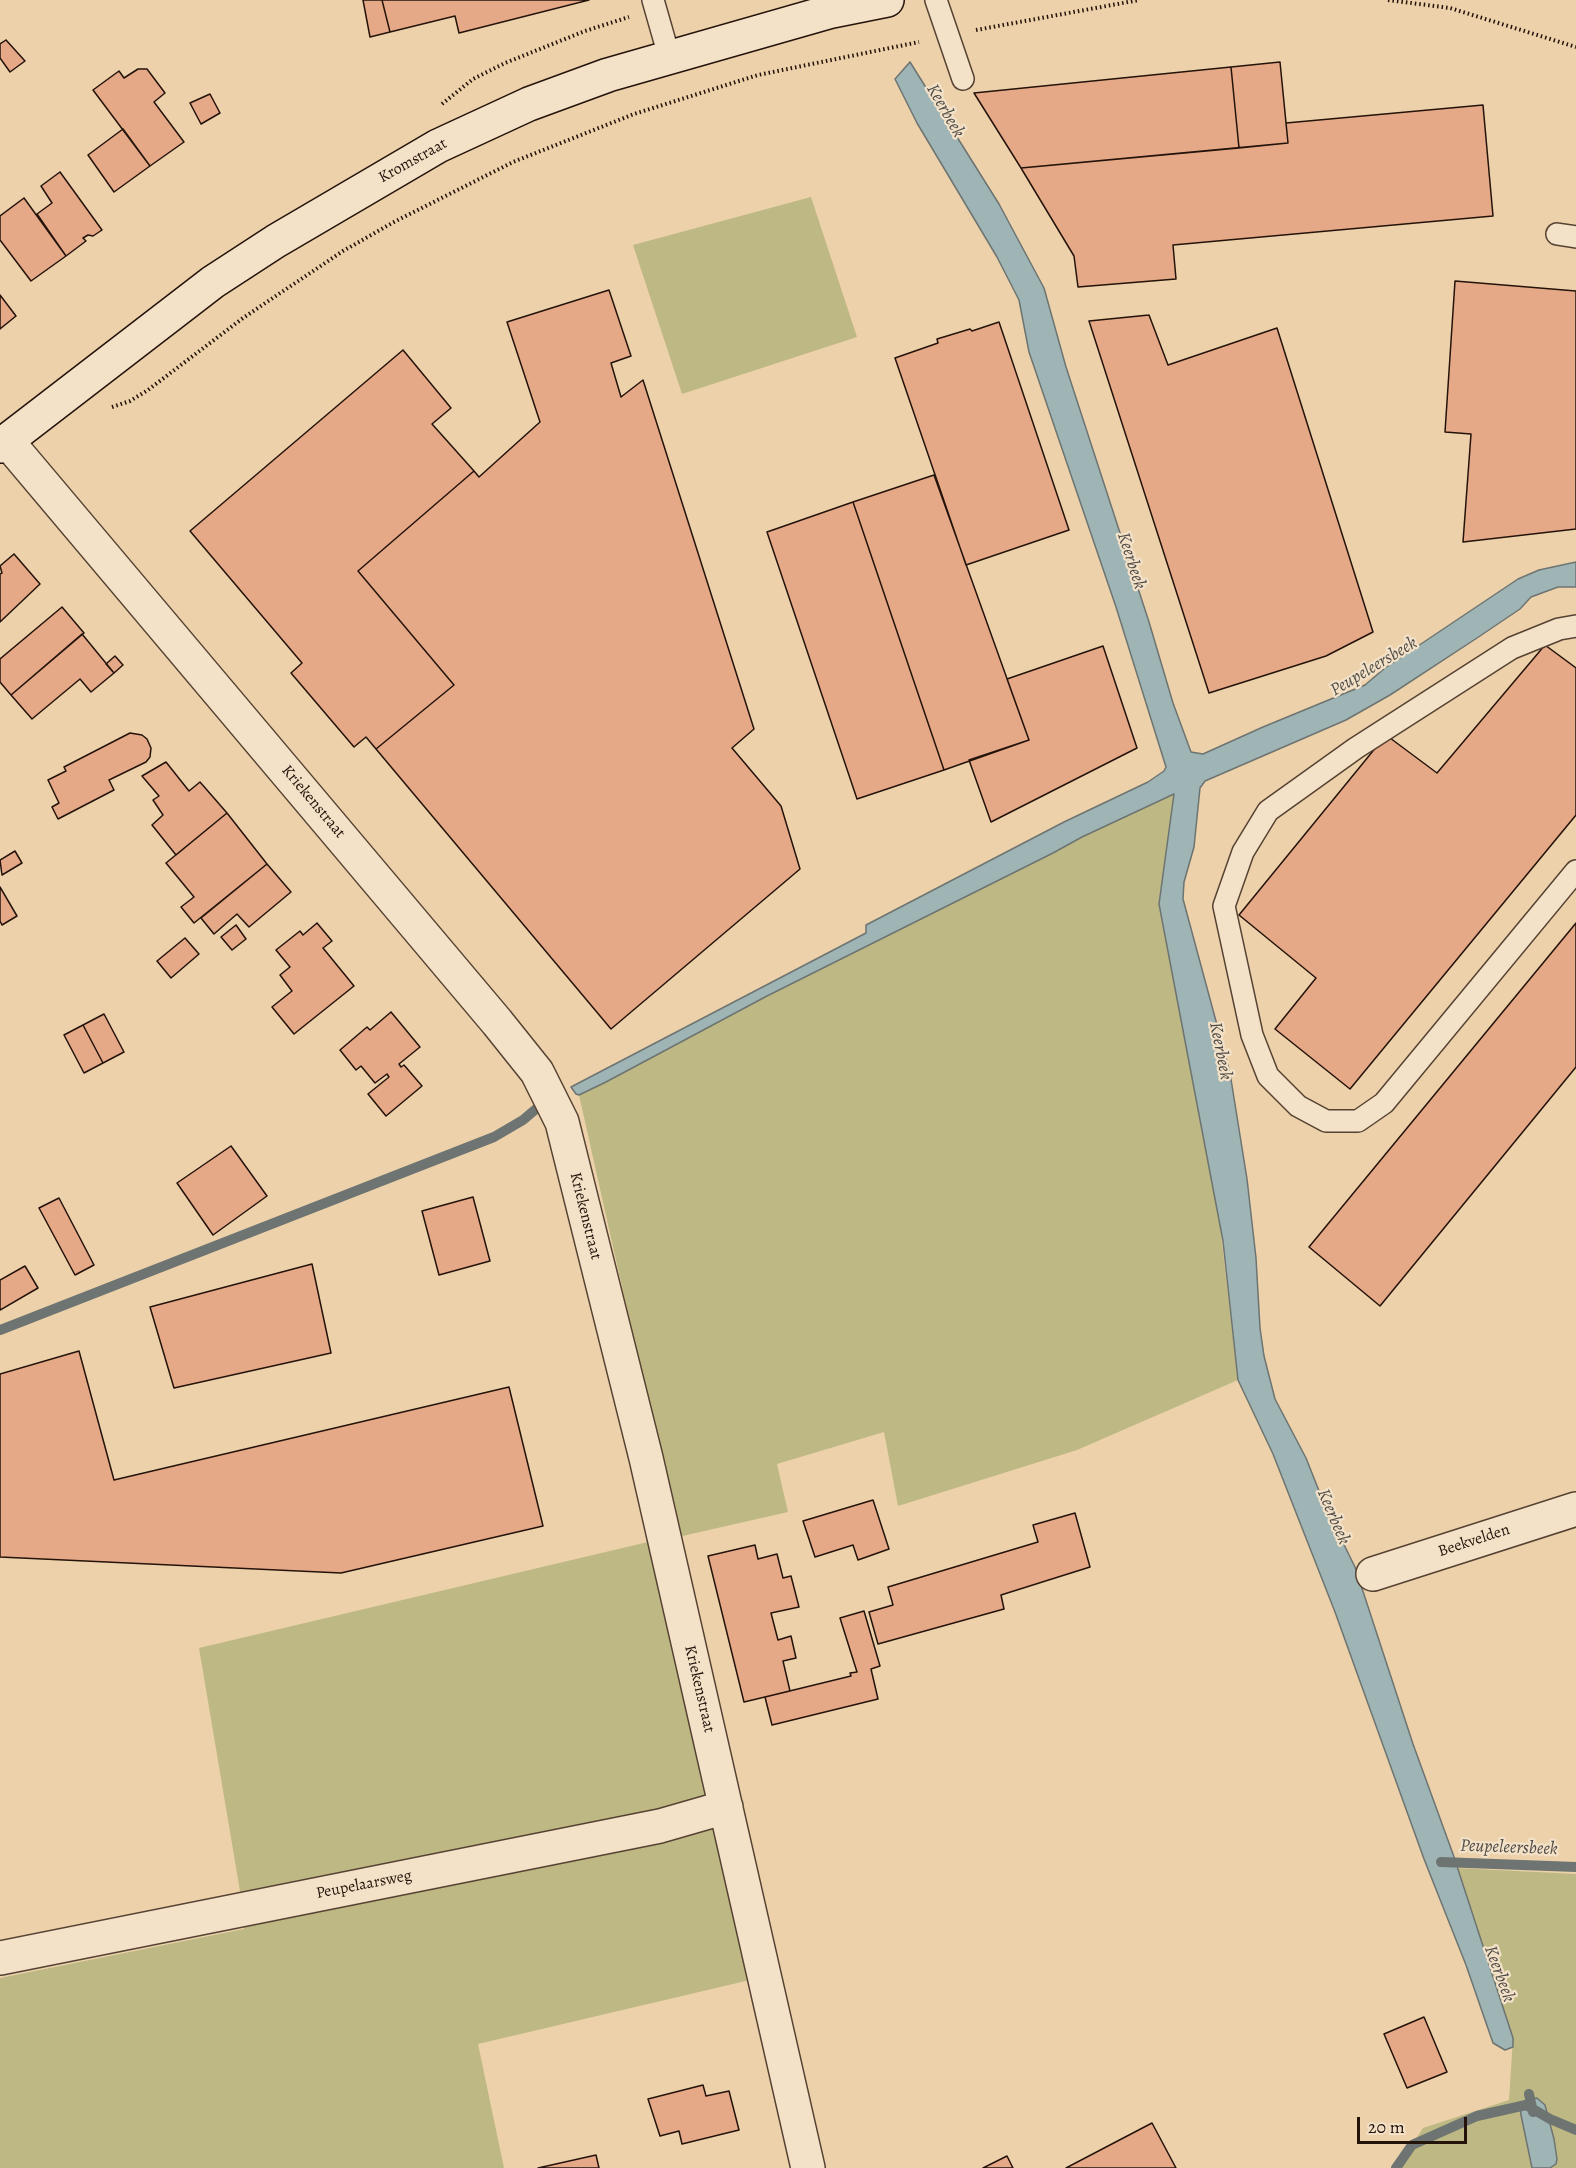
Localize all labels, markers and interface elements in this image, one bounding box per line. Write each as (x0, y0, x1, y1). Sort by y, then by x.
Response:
water label: Keerbeek (921, 80, 969, 142)
street label: Kromstraat (375, 134, 451, 188)
water label: Keerbeek (1112, 530, 1150, 592)
water label: Peupeleersbeek (1327, 633, 1421, 701)
street label: Kriekenstraat (277, 762, 349, 842)
water label: Keerbeek (1204, 1020, 1236, 1082)
street label: Kriekenstraat (565, 1170, 605, 1262)
water label: Keerbeek (1312, 1486, 1354, 1548)
street label: Beekvelden (1436, 1520, 1512, 1562)
street label: Kriekenstraat (680, 1643, 718, 1735)
water label: Peupeleersbeek (1460, 1836, 1558, 1860)
street label: Peupelaarsweg (315, 1866, 413, 1904)
water label: Keerbeek (1479, 1943, 1519, 2005)
scale bar (1360, 2105, 1470, 2143)
text: 20 m (1368, 2115, 1405, 2139)

